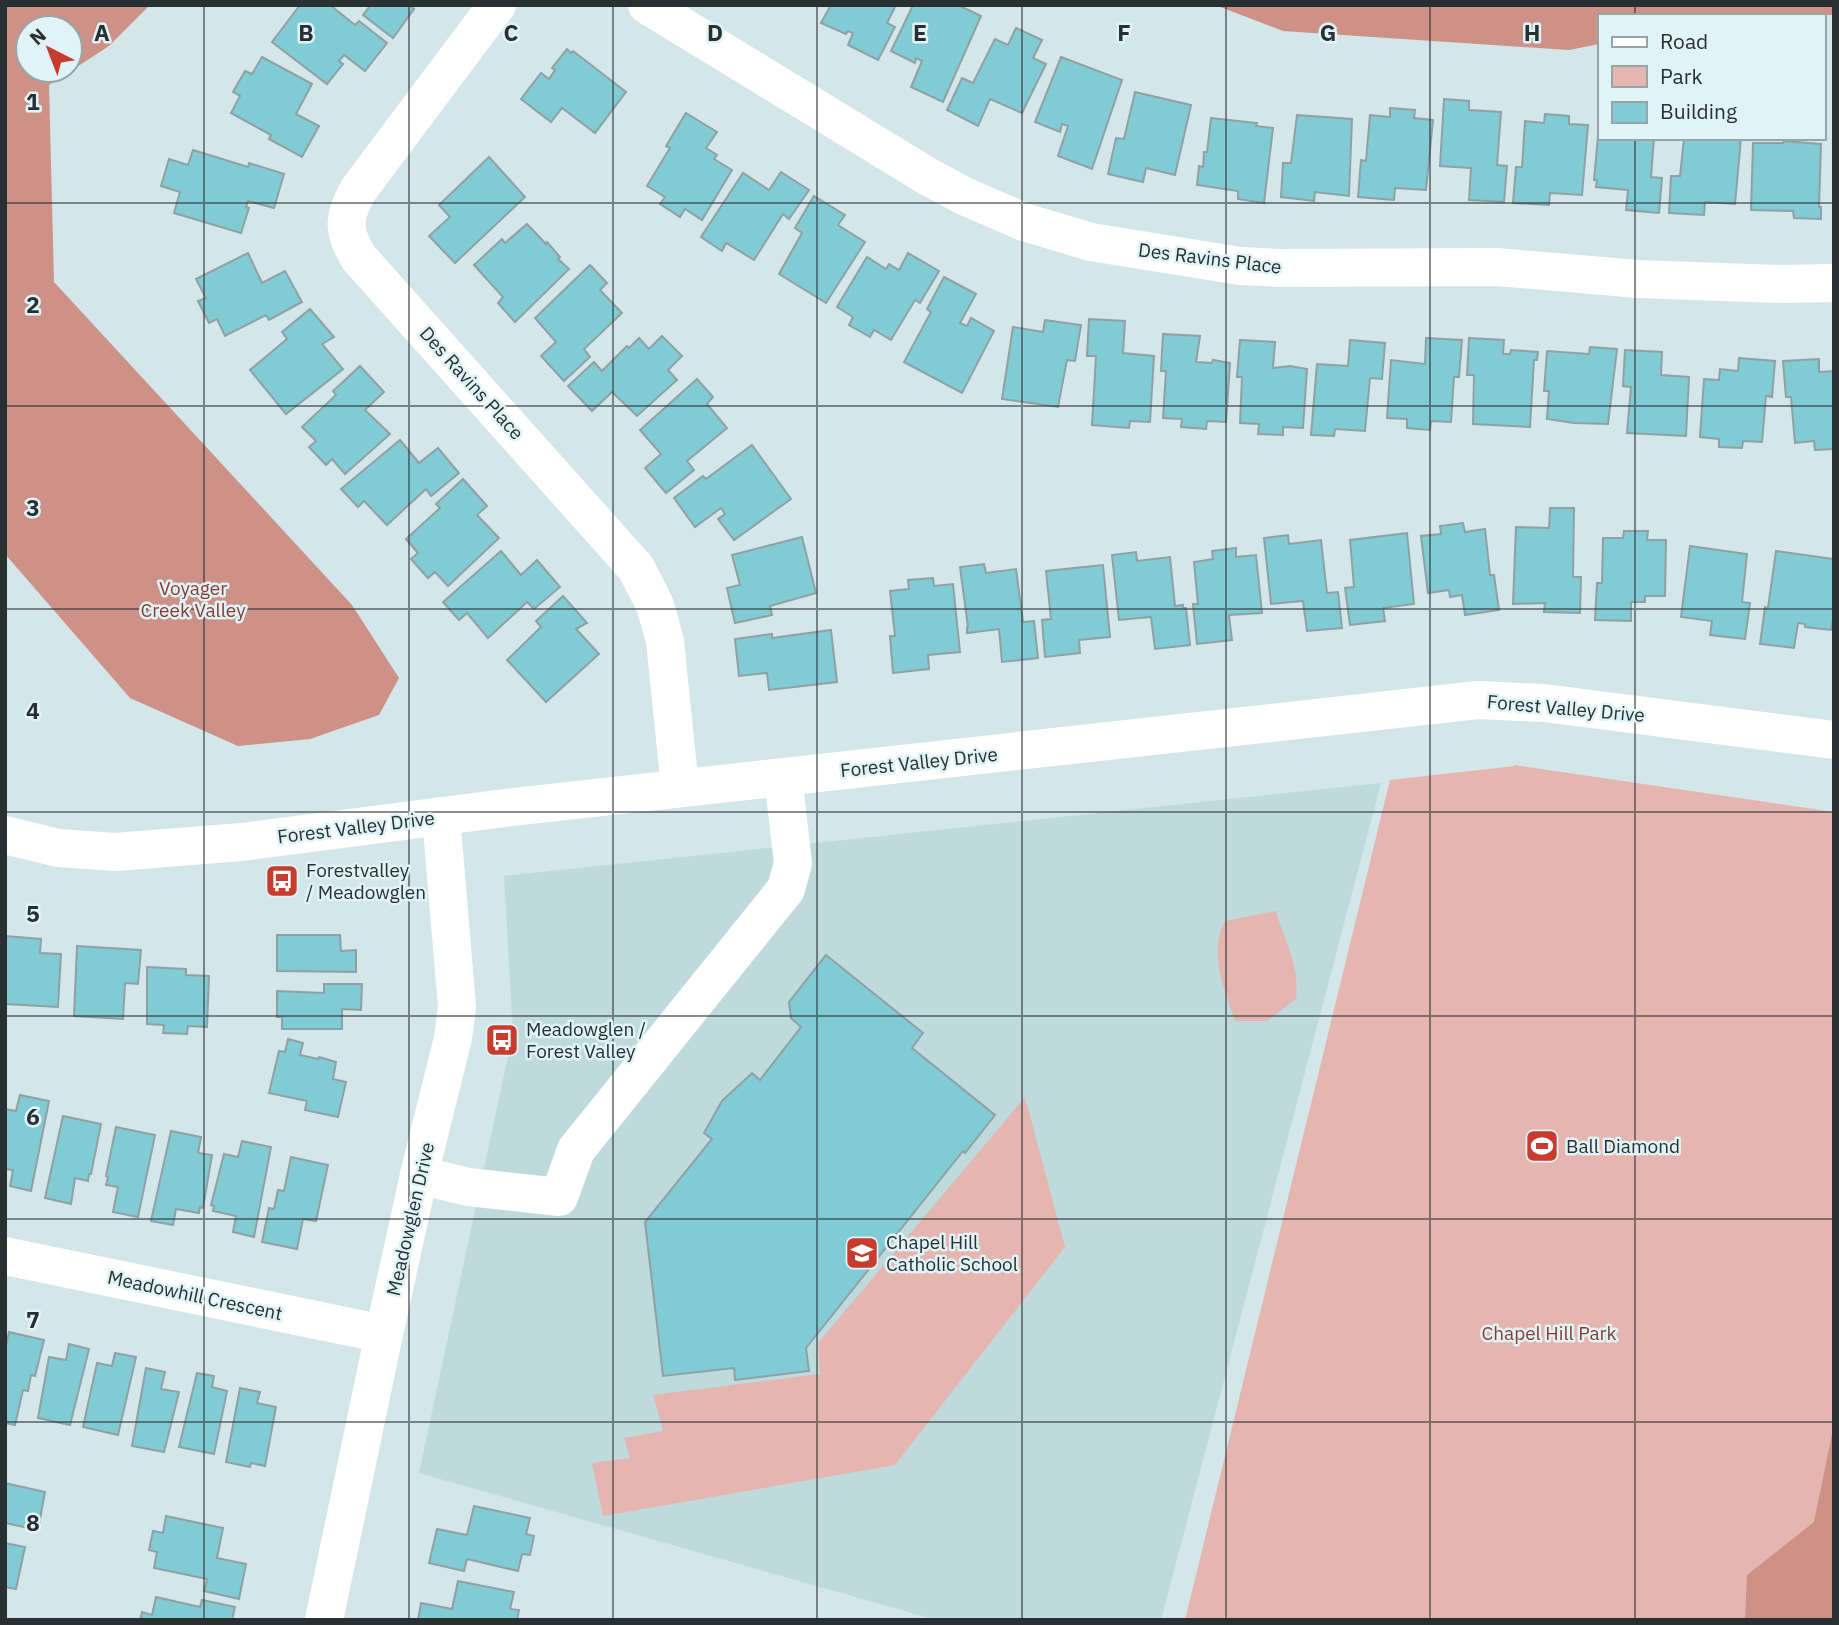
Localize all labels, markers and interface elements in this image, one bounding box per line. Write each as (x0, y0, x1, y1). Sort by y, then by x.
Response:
north arrow (14, 14, 84, 84)
legend (1598, 14, 1825, 140)
text: A (94, 17, 110, 47)
text: B (298, 17, 314, 47)
text: C (504, 17, 519, 47)
text: D (707, 17, 723, 47)
text: E (913, 17, 927, 47)
text: F (1117, 17, 1131, 47)
text: G (1320, 17, 1336, 47)
text: H (1524, 17, 1540, 47)
text: N (24, 23, 51, 50)
text: Road (1660, 27, 1708, 55)
text: Park (1660, 62, 1703, 90)
text: 1 (26, 86, 40, 116)
text: Building (1660, 97, 1737, 125)
street label: Des Ravins Place (1137, 237, 1283, 279)
text: 2 (26, 289, 40, 319)
street label: Des Ravins Place (415, 321, 529, 445)
text: 3 (26, 492, 40, 522)
park label: Voyager Creek Valley (140, 576, 246, 622)
street label: Forest Valley Drive (1486, 689, 1646, 727)
text: 4 (26, 695, 40, 725)
street label: Forest Valley Drive (839, 742, 999, 782)
street label: Forest Valley Drive (276, 805, 436, 849)
place label: Forestvalley / Meadowglen (306, 858, 426, 904)
bus stop icon: Forestvalley / Meadowglen (263, 862, 301, 900)
text: 5 (26, 898, 40, 928)
place label: Meadowglen / Forest Valley (526, 1017, 646, 1063)
bus stop icon: Meadowglen / Forest Valley (483, 1021, 521, 1059)
text: 6 (26, 1101, 40, 1131)
sports icon: Ball Diamond (1523, 1127, 1561, 1165)
place label: Ball Diamond (1566, 1134, 1680, 1158)
street label: Meadowglen Drive (381, 1140, 439, 1298)
place label: Chapel Hill Catholic School (886, 1230, 1018, 1276)
school or university icon: Chapel Hill Catholic School (843, 1234, 881, 1272)
street label: Meadowhill Crescent (105, 1265, 285, 1325)
text: 7 (26, 1304, 40, 1334)
park label: Chapel Hill Park (1481, 1321, 1617, 1345)
text: 8 (26, 1507, 40, 1537)

